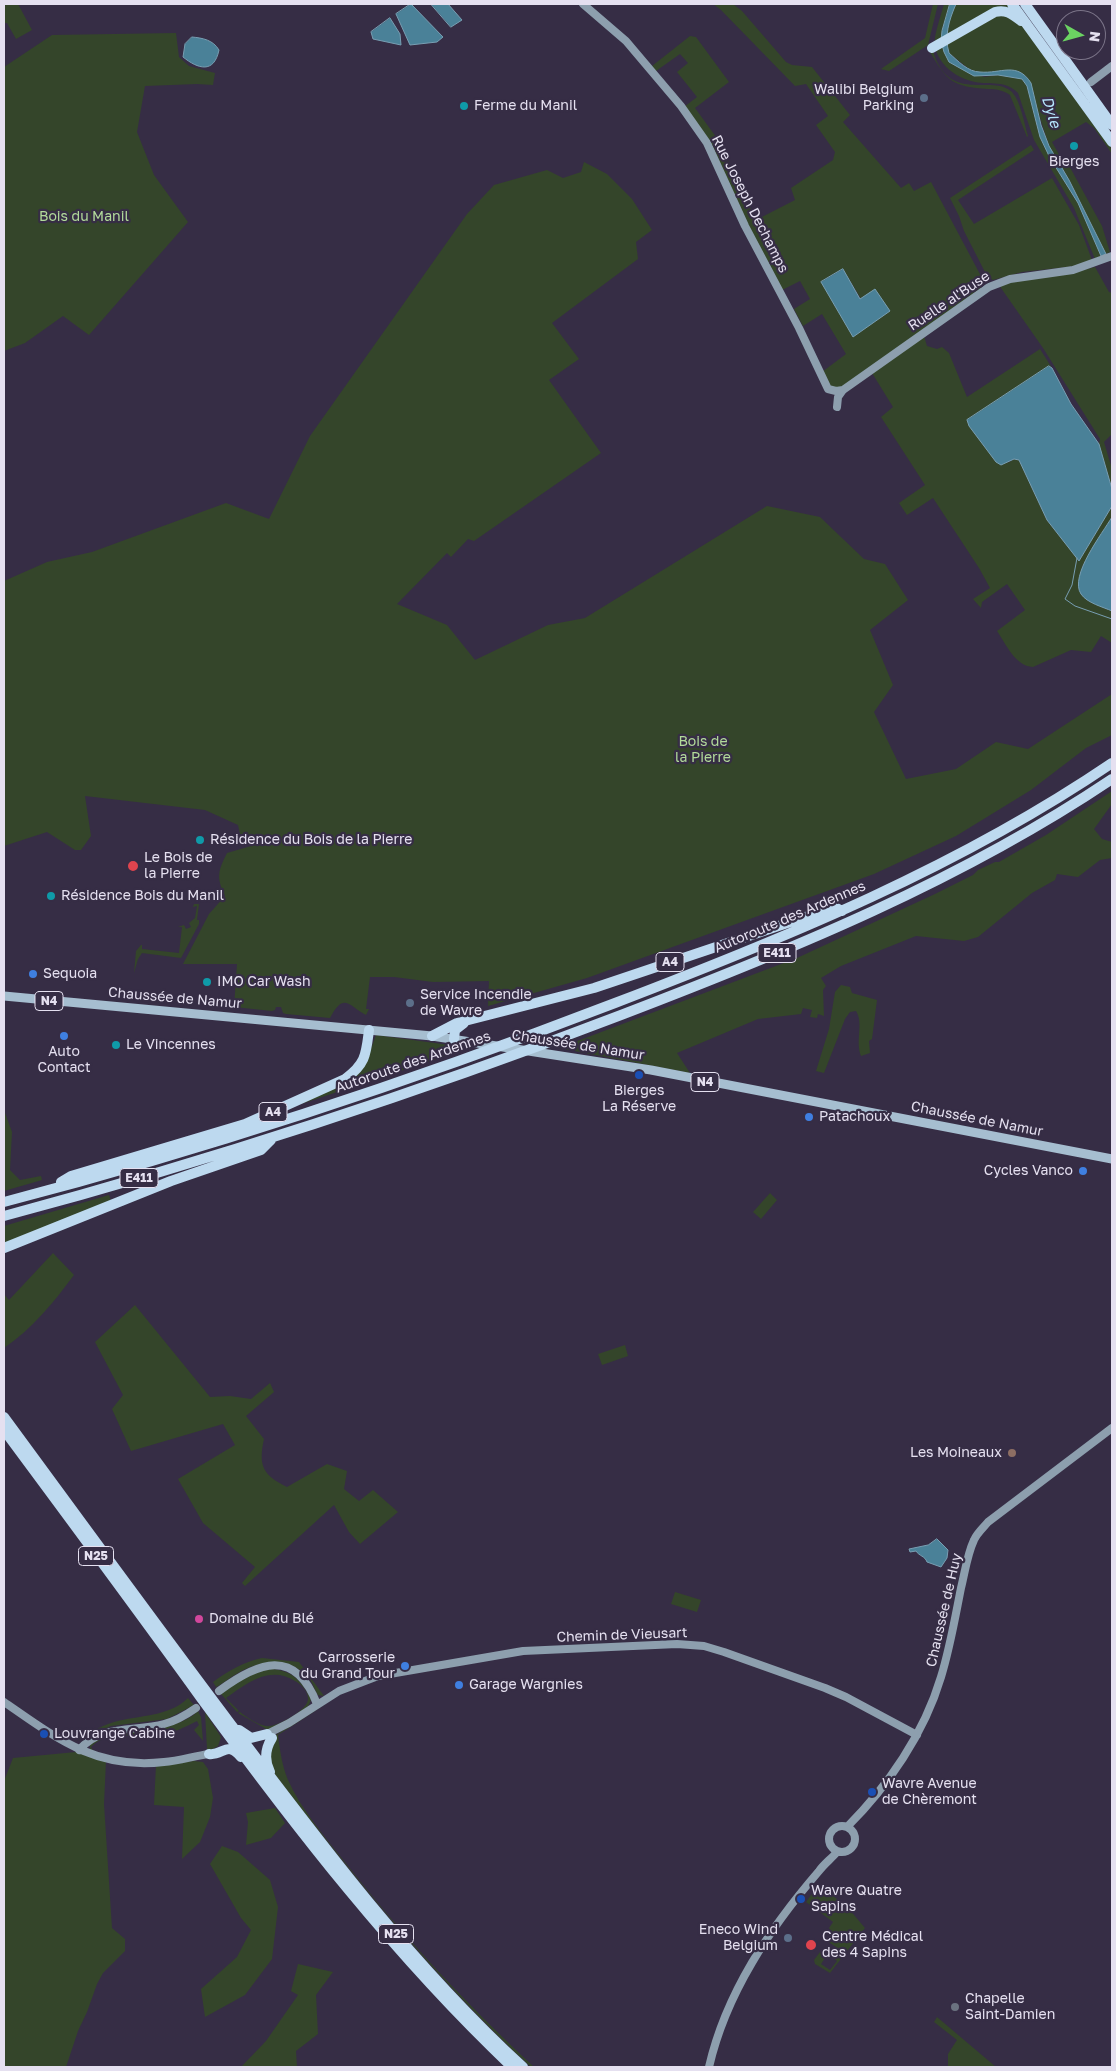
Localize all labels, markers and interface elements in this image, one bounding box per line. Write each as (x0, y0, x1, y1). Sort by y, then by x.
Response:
north arrow (1056, 10, 1106, 60)
text: N (1086, 30, 1104, 43)
place label: Walibi Belgium Parking (814, 82, 914, 114)
marker: Walibi Belgium Parking (918, 92, 930, 104)
water label: Dyle (1038, 94, 1064, 130)
place label: Ferme du Manil (474, 98, 577, 114)
marker: Ferme du Manil (458, 100, 470, 112)
street label: Rue Joseph Dechamps (708, 132, 792, 276)
marker: Bierges (1068, 140, 1080, 152)
place label: Bierges (1049, 154, 1099, 170)
park label: Bois du Manil (39, 209, 129, 225)
street label: Ruelle al'Buse (905, 268, 993, 334)
park label: Bois de la Pierre (675, 734, 731, 766)
place label: Résidence du Bois de la Pierre (210, 832, 412, 848)
marker: Résidence du Bois de la Pierre (194, 834, 206, 846)
place label: Le Bois de la Pierre (144, 850, 213, 882)
marker: Le Bois de la Pierre (126, 859, 140, 873)
street label: Autoroute des Ardennes (712, 877, 868, 957)
place label: Résidence Bois du Manil (61, 888, 224, 904)
marker: Résidence Bois du Manil (45, 890, 57, 902)
road number: E411 (758, 944, 796, 962)
road number: A4 (656, 952, 684, 972)
place label: Sequoia (43, 966, 97, 982)
marker: Sequoia (27, 968, 39, 980)
place label: IMO Car Wash (217, 974, 311, 990)
marker: IMO Car Wash (201, 976, 213, 988)
street label: Chaussée de Namur (107, 984, 243, 1012)
place label: Service Incendie de Wavre (420, 987, 532, 1020)
road number: N4 (35, 991, 63, 1010)
marker: Service Incendie de Wavre (404, 997, 416, 1009)
street label: Chaussée de Namur (510, 1026, 646, 1064)
street label: Autoroute des Ardennes (333, 1028, 493, 1096)
marker: Auto Contact (58, 1030, 70, 1042)
place label: Le Vincennes (126, 1037, 216, 1053)
marker: Le Vincennes (110, 1039, 122, 1051)
place label: Auto Contact (37, 1044, 91, 1076)
marker: Bierges La Réserve (633, 1069, 645, 1081)
road number: N4 (691, 1072, 719, 1092)
place label: Bierges La Réserve (602, 1083, 676, 1116)
street label: Chaussée de Namur (910, 1098, 1044, 1140)
road number: A4 (259, 1102, 287, 1122)
place label: Patachoux (819, 1109, 890, 1125)
marker: Patachoux (803, 1111, 815, 1123)
place label: Cycles Vanco (984, 1163, 1073, 1179)
marker: Cycles Vanco (1077, 1165, 1089, 1177)
road number: E411 (120, 1168, 158, 1188)
place label: Les Moineaux (910, 1445, 1002, 1461)
marker: Les Moineaux (1006, 1447, 1018, 1459)
road number: N25 (78, 1546, 114, 1565)
street label: Chaussée de Huy (923, 1551, 965, 1669)
place label: Domaine du Blé (209, 1611, 314, 1627)
marker: Domaine du Blé (193, 1613, 205, 1625)
street label: Chemin de Vieusart (556, 1624, 688, 1646)
place label: Carrosserie du Grand Tour (301, 1650, 395, 1682)
marker: Carrosserie du Grand Tour (399, 1660, 411, 1672)
place label: Garage Wargnies (469, 1677, 583, 1693)
marker: Garage Wargnies (453, 1679, 465, 1691)
place label: Louvrange Cabine (54, 1726, 175, 1742)
marker: Louvrange Cabine (38, 1728, 50, 1740)
place label: Wavre Avenue de Chèremont (882, 1776, 977, 1808)
marker: Wavre Avenue de Chèremont (866, 1786, 878, 1798)
place label: Wavre Quatre Sapins (811, 1883, 902, 1915)
marker: Wavre Quatre Sapins (795, 1893, 807, 1905)
place label: Eneco Wind Belgium (699, 1922, 778, 1954)
road number: N25 (378, 1925, 414, 1944)
place label: Centre Médical des 4 Sapins (822, 1929, 923, 1961)
marker: Eneco Wind Belgium (782, 1932, 794, 1944)
marker: Centre Médical des 4 Sapins (804, 1938, 818, 1952)
place label: Chapelle Saint-Damien (965, 1991, 1055, 2024)
marker: Chapelle Saint-Damien (949, 2001, 961, 2013)

